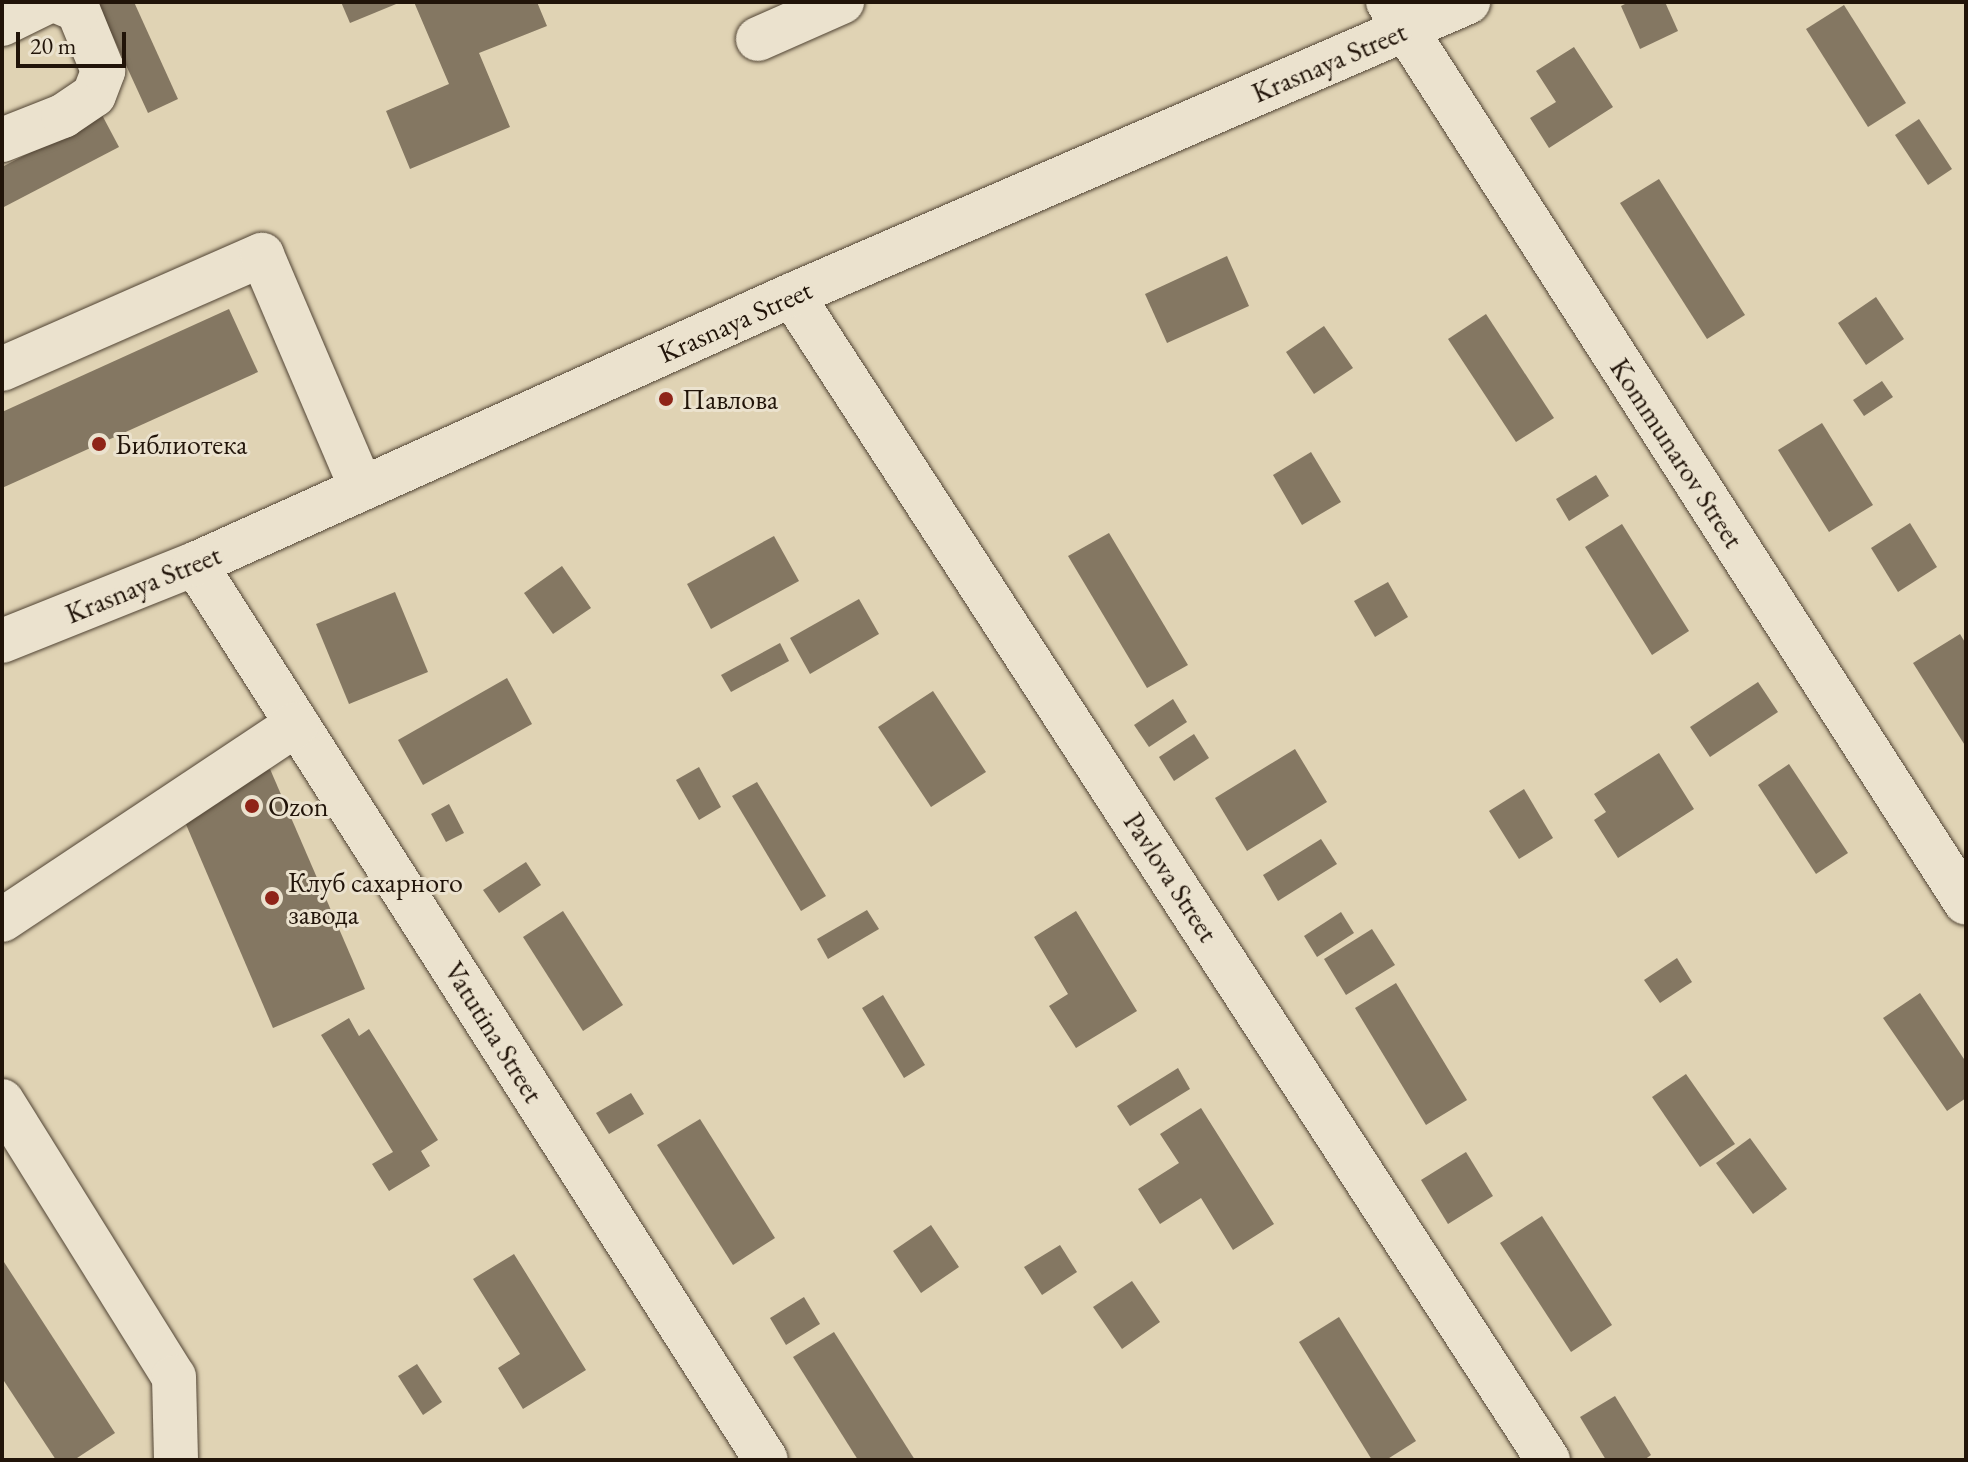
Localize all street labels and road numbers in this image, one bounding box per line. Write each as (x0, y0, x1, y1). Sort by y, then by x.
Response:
street label: Krasnaya Street (1247, 14, 1411, 110)
street label: Krasnaya Street (653, 272, 817, 370)
street label: Kommunarov Street (1603, 352, 1751, 554)
street label: Krasnaya Street (60, 538, 226, 630)
street label: Pavlova Street (1117, 806, 1225, 948)
street label: Vatutina Street (438, 955, 550, 1109)

